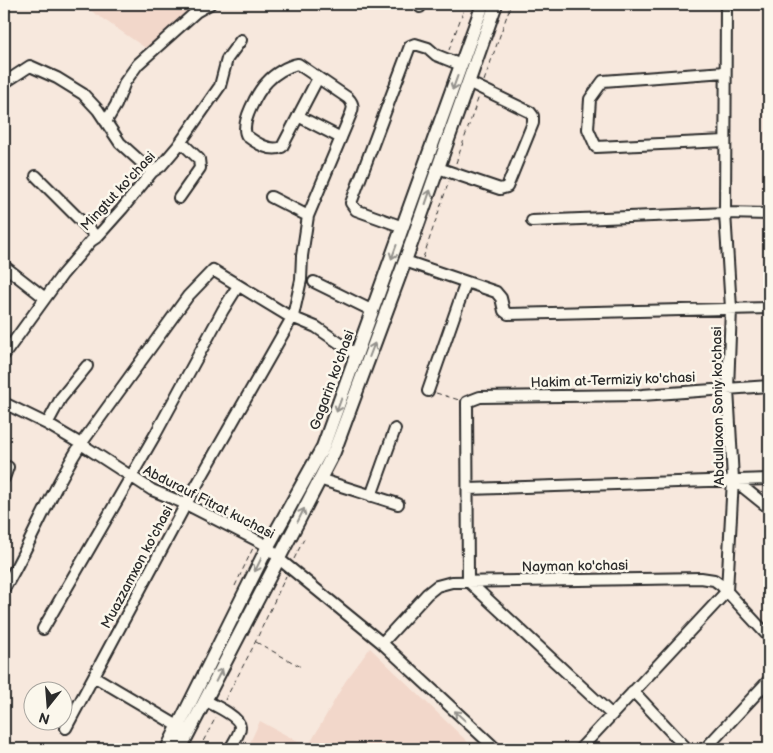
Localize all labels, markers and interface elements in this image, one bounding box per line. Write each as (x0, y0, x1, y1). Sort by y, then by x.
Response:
one-way arrow (450, 74, 459, 90)
street label: Mingtut ko'chasi (77, 148, 159, 234)
one-way arrow (424, 190, 433, 205)
one-way arrow (389, 244, 398, 259)
street label: Abdullaxon Soniy ko'chasi (708, 326, 728, 486)
street label: Gagarin ko'chasi (306, 328, 358, 432)
one-way arrow (368, 342, 377, 358)
street label: Hakim at-Termiziy ko'chasi (530, 369, 696, 391)
one-way arrow (334, 396, 343, 412)
street label: Abdurauf Fitrat kuchasi (140, 461, 278, 543)
street label: Muazzamxon ko'chasi (97, 503, 177, 631)
one-way arrow (297, 508, 306, 523)
street label: Nayman ko'chasi (522, 557, 628, 575)
one-way arrow (253, 558, 263, 573)
one-way arrow (215, 668, 224, 683)
north arrow (22, 680, 72, 730)
text: N (37, 708, 52, 728)
one-way arrow (454, 710, 467, 722)

